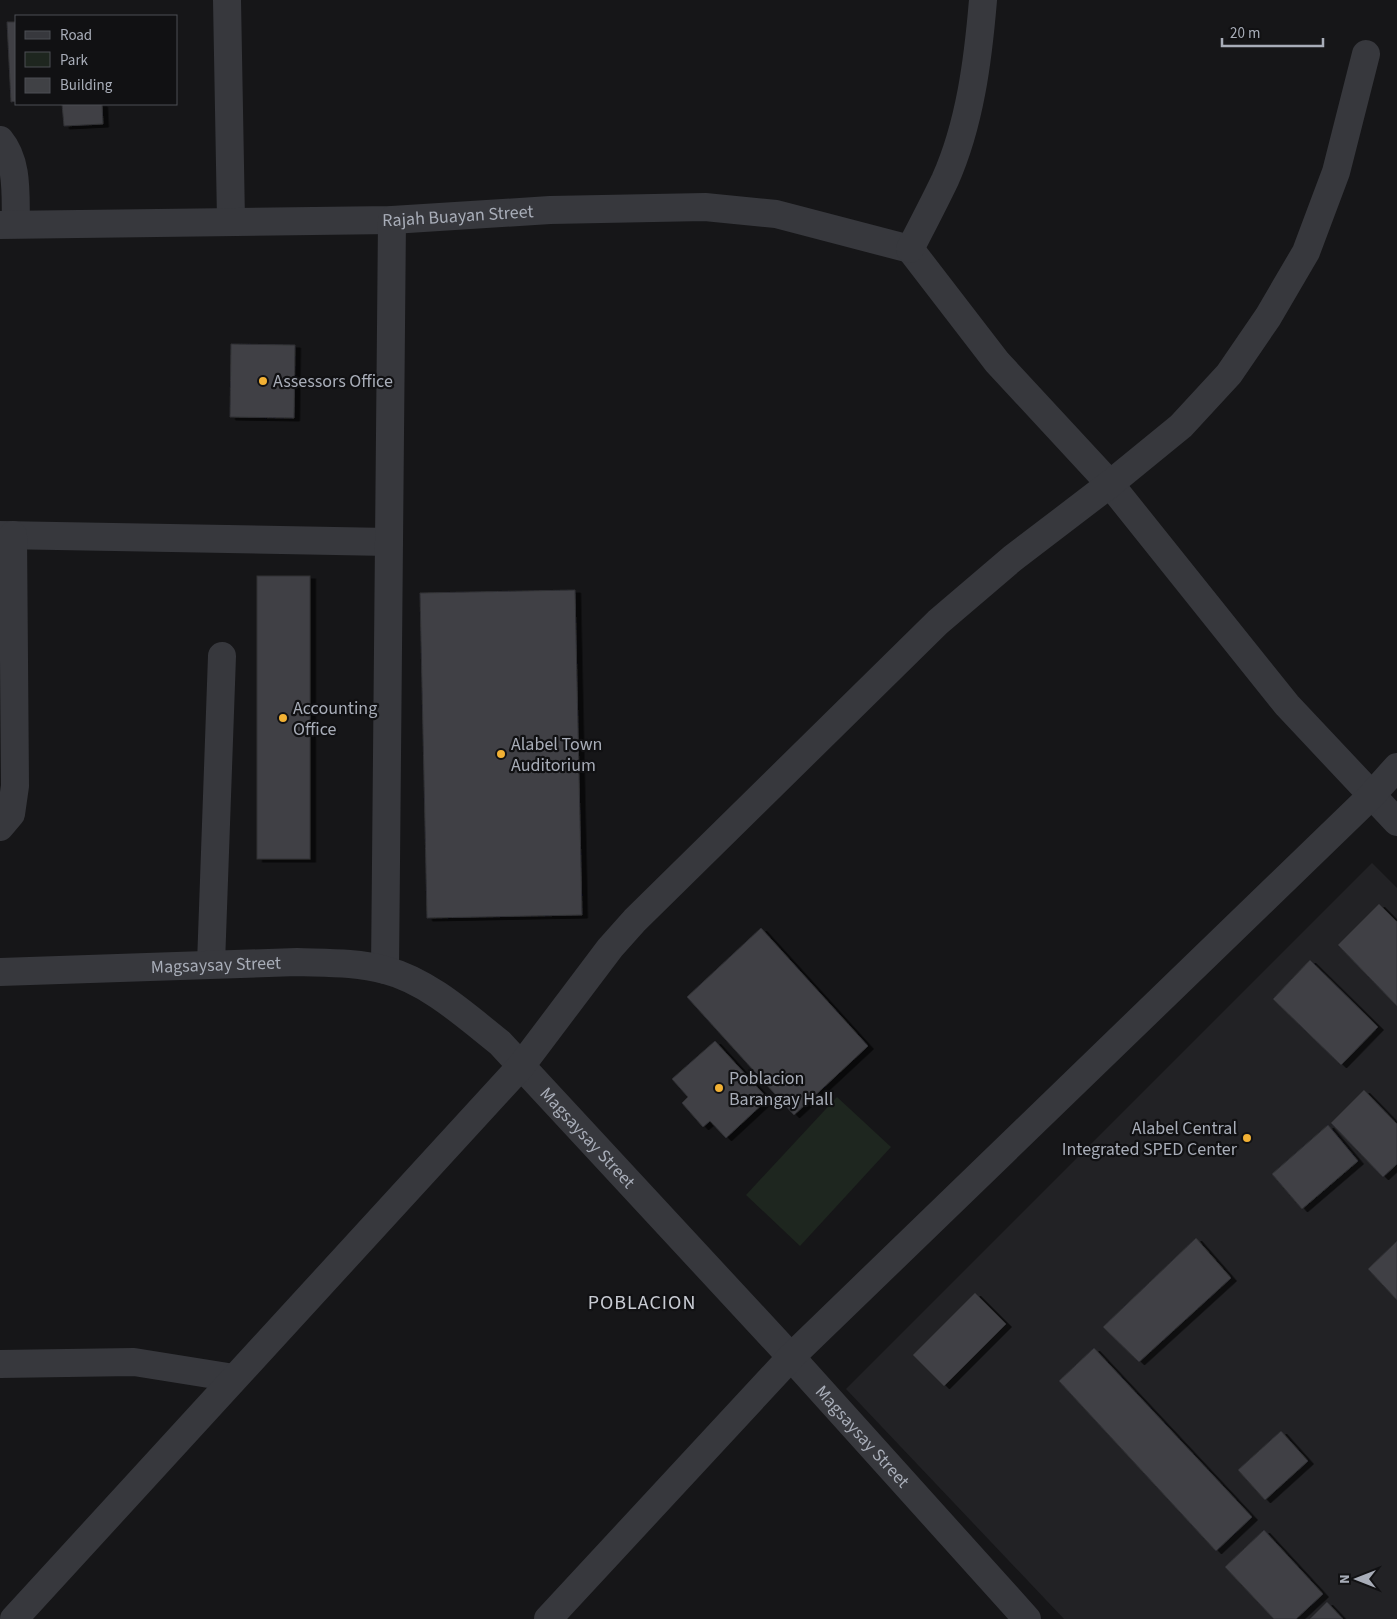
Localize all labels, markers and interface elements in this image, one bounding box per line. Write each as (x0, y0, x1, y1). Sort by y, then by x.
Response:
legend (15, 15, 178, 105)
scale bar (1222, 15, 1323, 47)
text: 20 m (1230, 23, 1260, 44)
text: Road (60, 25, 92, 46)
text: Park (60, 50, 89, 71)
text: Building (60, 75, 113, 96)
street label: Rajah Buayan Street (382, 199, 534, 233)
place label: Assessors Office (273, 369, 393, 394)
marker: Assessors Office (257, 375, 269, 387)
place label: Accounting Office (293, 696, 377, 742)
marker: Accounting Office (277, 712, 289, 724)
place label: Alabel Town Auditorium (511, 732, 602, 778)
marker: Alabel Town Auditorium (495, 748, 507, 760)
street label: Magsaysay Street (150, 951, 281, 980)
place label: Poblacion Barangay Hall (729, 1066, 833, 1112)
street label: Magsaysay Street (534, 1082, 641, 1194)
marker: Poblacion Barangay Hall (713, 1082, 725, 1094)
place label: Alabel Central Integrated SPED Center (1062, 1116, 1238, 1162)
marker: Alabel Central Integrated SPED Center (1241, 1132, 1253, 1144)
district label: POBLACION (588, 1289, 696, 1317)
street label: Magsaysay Street (809, 1380, 915, 1493)
north arrow (1332, 1554, 1382, 1604)
text: N (1335, 1574, 1355, 1584)

